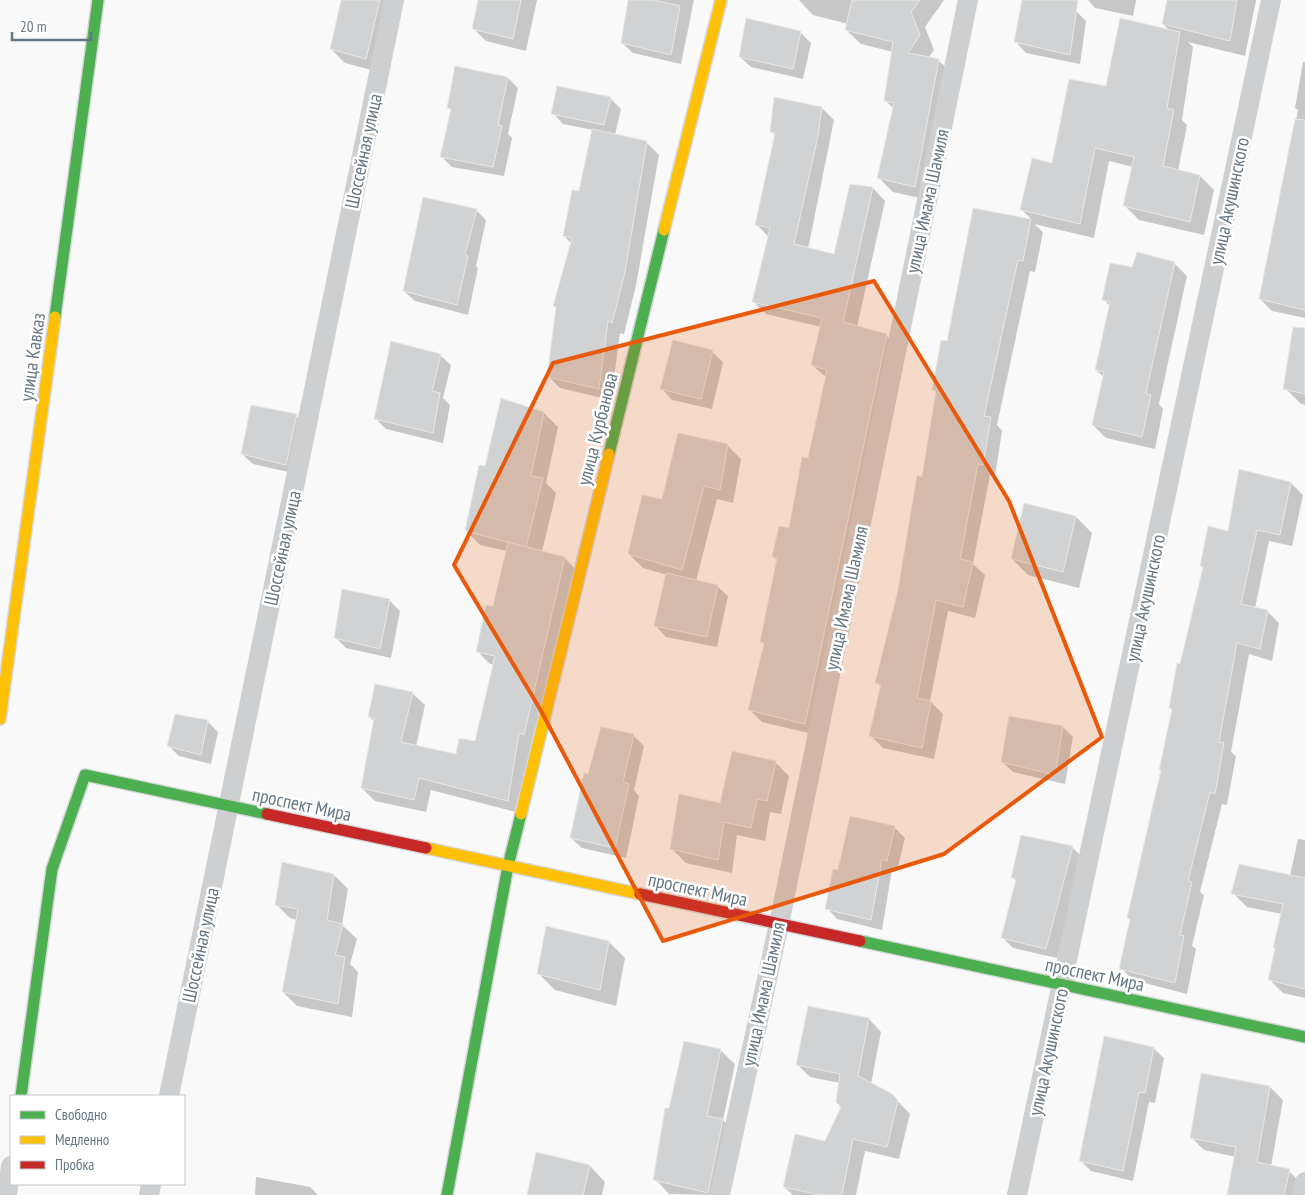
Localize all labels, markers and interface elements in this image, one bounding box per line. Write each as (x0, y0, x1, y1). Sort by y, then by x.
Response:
scale bar (12, 10, 91, 42)
text: 20 m (20, 17, 46, 36)
street label: Шоссейная улица (339, 91, 387, 211)
street label: улица Имама Шамиля (900, 127, 954, 275)
street label: улица Акушинского (1204, 135, 1254, 267)
street label: улица Кавказ (14, 311, 50, 403)
street label: улица Курбанова (571, 370, 623, 488)
street label: Шоссейная улица (258, 488, 306, 608)
street label: улица Имама Шамиля (819, 524, 873, 672)
street label: улица Акушинского (1120, 532, 1170, 664)
street label: проспект Мира (250, 782, 354, 826)
street label: проспект Мира (646, 867, 750, 911)
street label: Шоссейная улица (176, 885, 224, 1005)
street label: улица Имама Шамиля (736, 920, 790, 1068)
street label: проспект Мира (1043, 952, 1147, 996)
street label: улица Акушинского (1023, 986, 1073, 1118)
legend (10, 1095, 185, 1185)
text: Свободно (55, 1105, 107, 1124)
text: Медленно (55, 1130, 109, 1149)
text: Пробка (55, 1155, 94, 1174)

